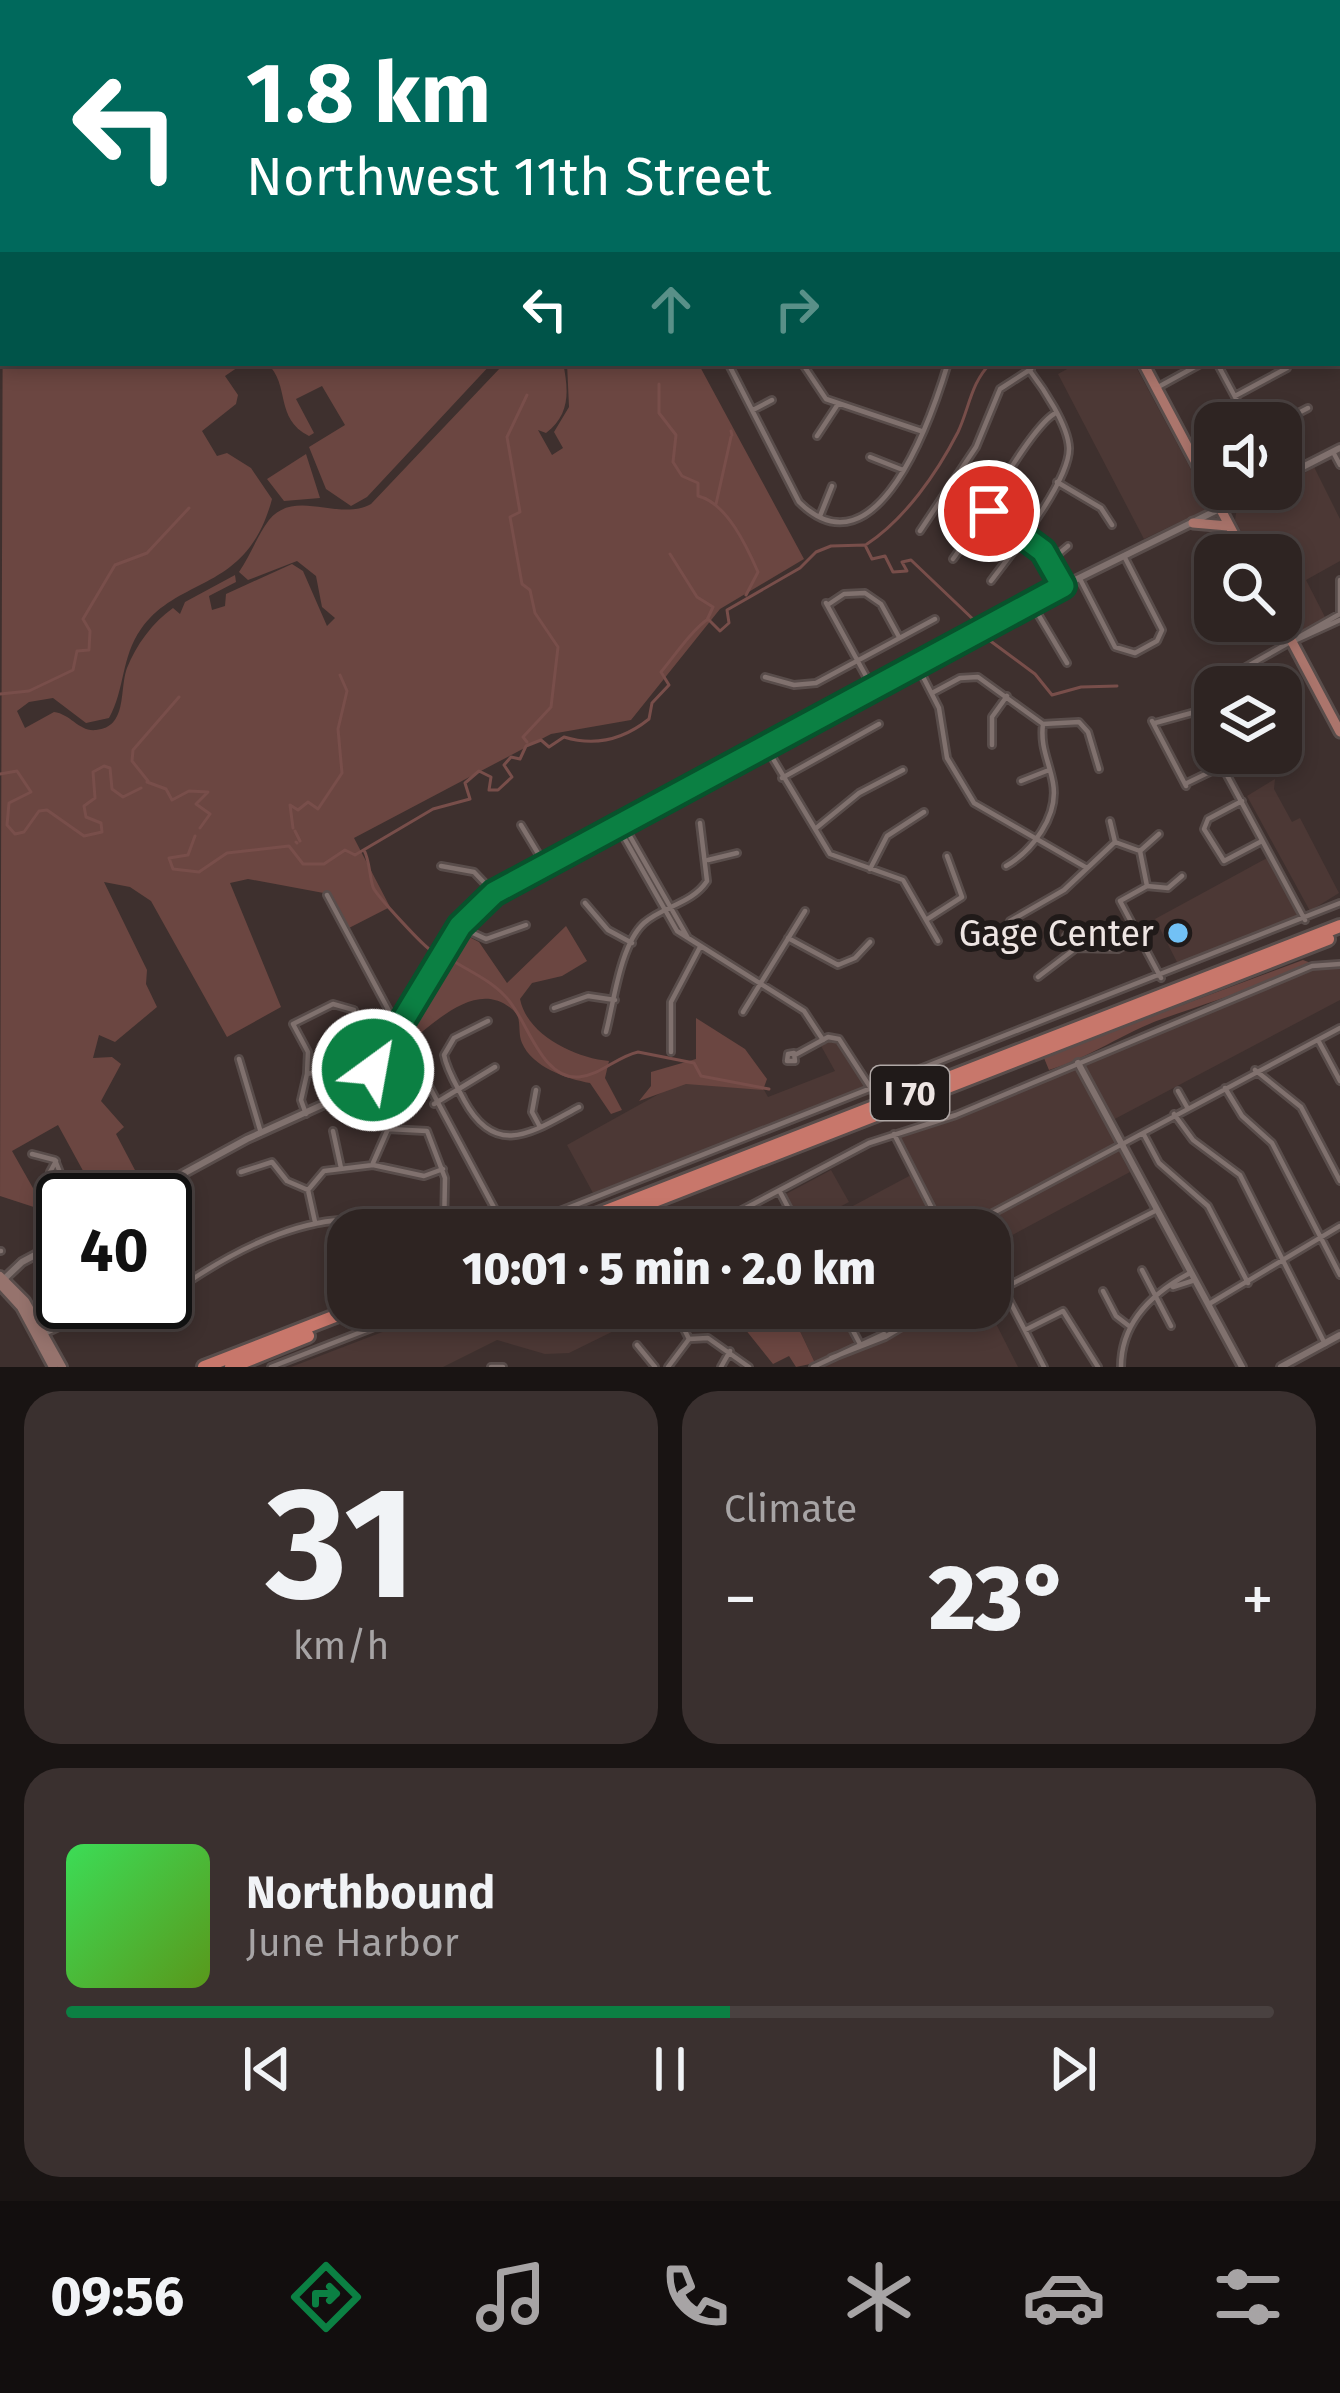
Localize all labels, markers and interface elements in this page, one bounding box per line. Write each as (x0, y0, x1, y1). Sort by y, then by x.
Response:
text: 1.8 km (246, 43, 491, 144)
icon: left (48, 48, 204, 204)
text: Northwest 11th Street (246, 145, 772, 209)
icon: left (512, 276, 578, 342)
icon: ahead (638, 276, 704, 342)
icon: right (764, 276, 830, 342)
map controls (1194, 402, 1302, 774)
button: sound (1194, 402, 1302, 510)
pin (938, 460, 1040, 562)
icon: arrive (956, 478, 1022, 544)
button: search (1194, 534, 1302, 642)
button: layers (1194, 666, 1302, 774)
place label: Gage Center (959, 912, 1154, 956)
marker: Gage Center (1165, 920, 1191, 946)
position arrow (310, 1007, 436, 1133)
road number: I 70 (871, 1066, 949, 1120)
speed limit sign: 40 (36, 1173, 192, 1329)
text: 10:01 · 5 min · 2.0 km (462, 1242, 876, 1296)
text: 31 (266, 1451, 416, 1638)
text: Climate (724, 1486, 857, 1532)
text: 23° (929, 1545, 1069, 1653)
text: − (724, 1560, 757, 1639)
text: + (1241, 1560, 1274, 1639)
text: km/h (293, 1623, 389, 1669)
text: Northbound (246, 1866, 495, 1920)
text: June Harbor (246, 1920, 459, 1966)
icon: previous (234, 2036, 300, 2102)
icon: pause (637, 2036, 703, 2102)
icon: next (1040, 2036, 1106, 2102)
icon: directions (284, 2255, 368, 2339)
icon: music (469, 2255, 553, 2339)
icon: phone (653, 2255, 737, 2339)
icon: climate (837, 2255, 921, 2339)
icon: car (1022, 2255, 1106, 2339)
icon: filters (1206, 2255, 1290, 2339)
text: 09:56 (50, 2265, 184, 2329)

